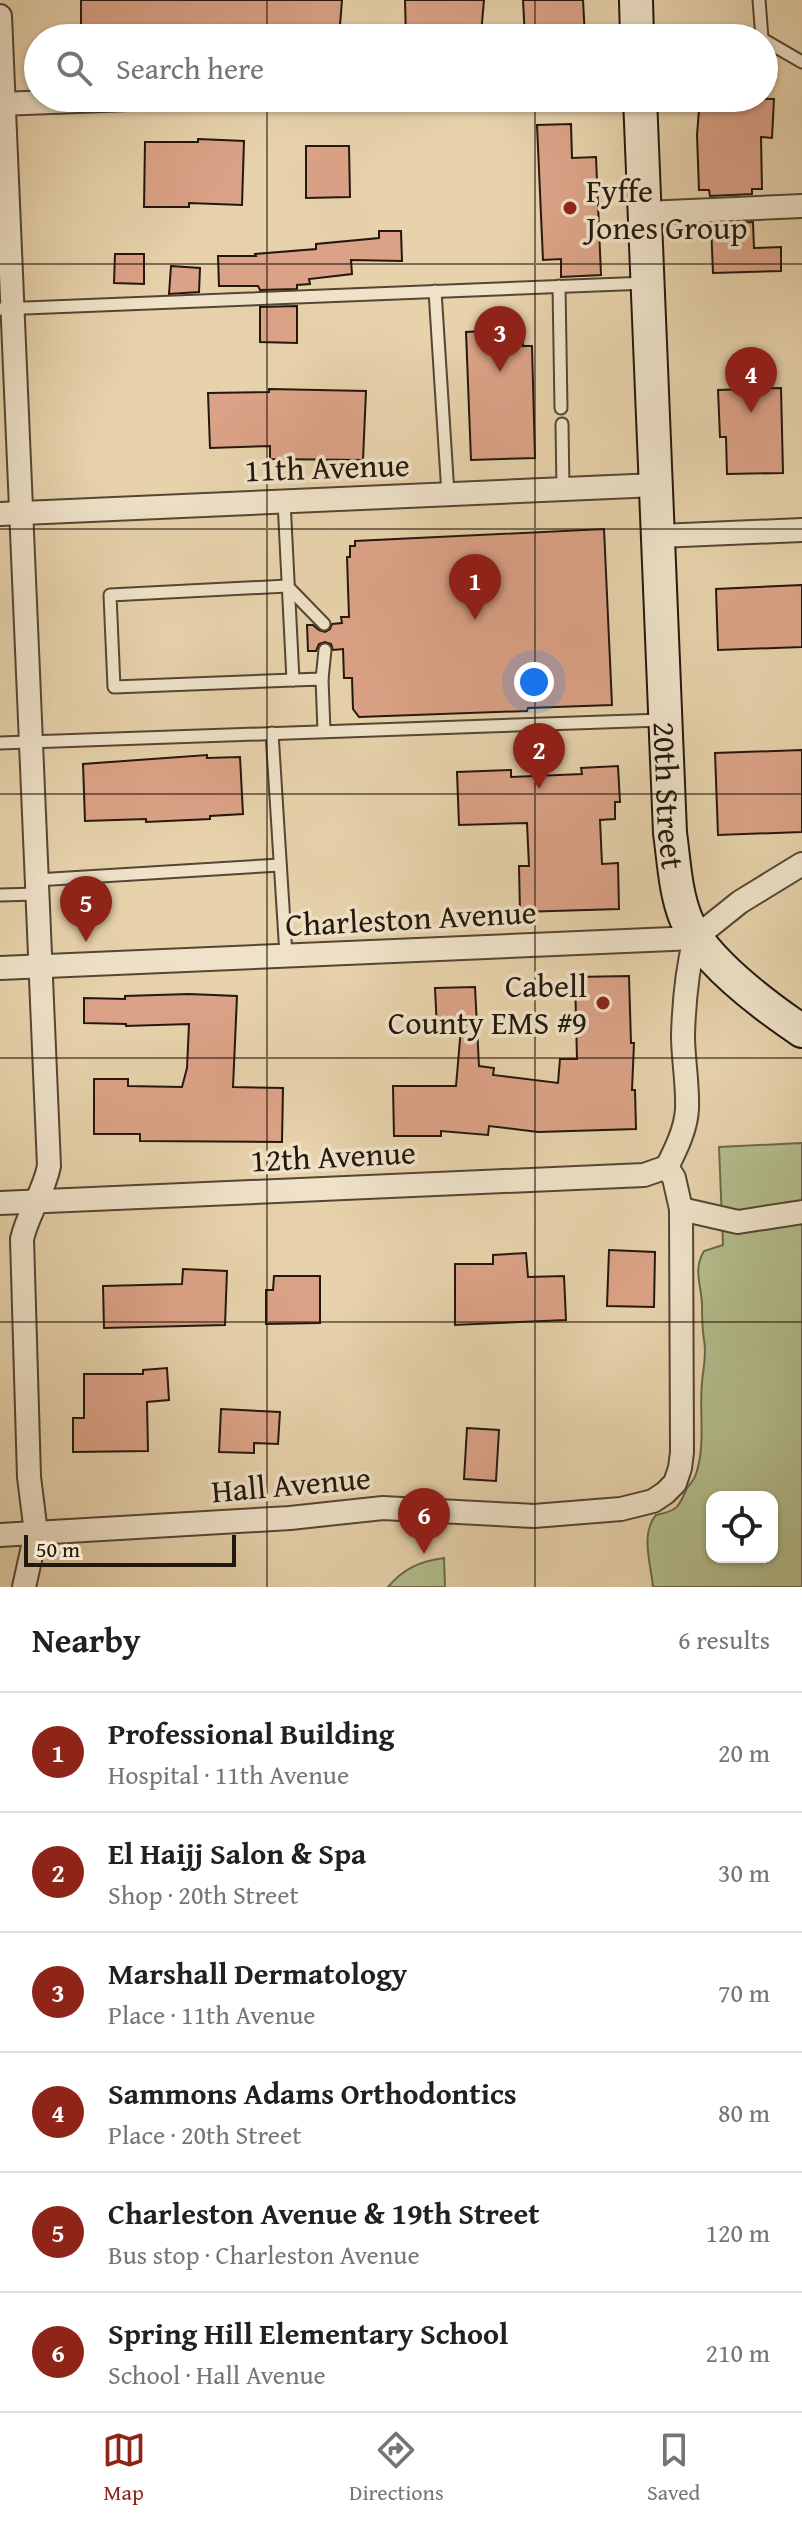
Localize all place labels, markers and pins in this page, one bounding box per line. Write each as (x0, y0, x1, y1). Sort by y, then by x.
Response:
place label: Fyffe Jones Group (582, 167, 748, 251)
marker: Fyffe Jones Group (561, 199, 579, 217)
pin: 3 (474, 306, 526, 372)
pin: 4 (725, 347, 777, 413)
pin: 1 (449, 554, 501, 620)
pin: 2 (513, 723, 565, 789)
pin: 5 (60, 876, 112, 942)
place label: Cabell County EMS #9 (388, 962, 587, 1046)
marker: Cabell County EMS #9 (594, 994, 612, 1012)
pin: 6 (398, 1488, 450, 1554)

